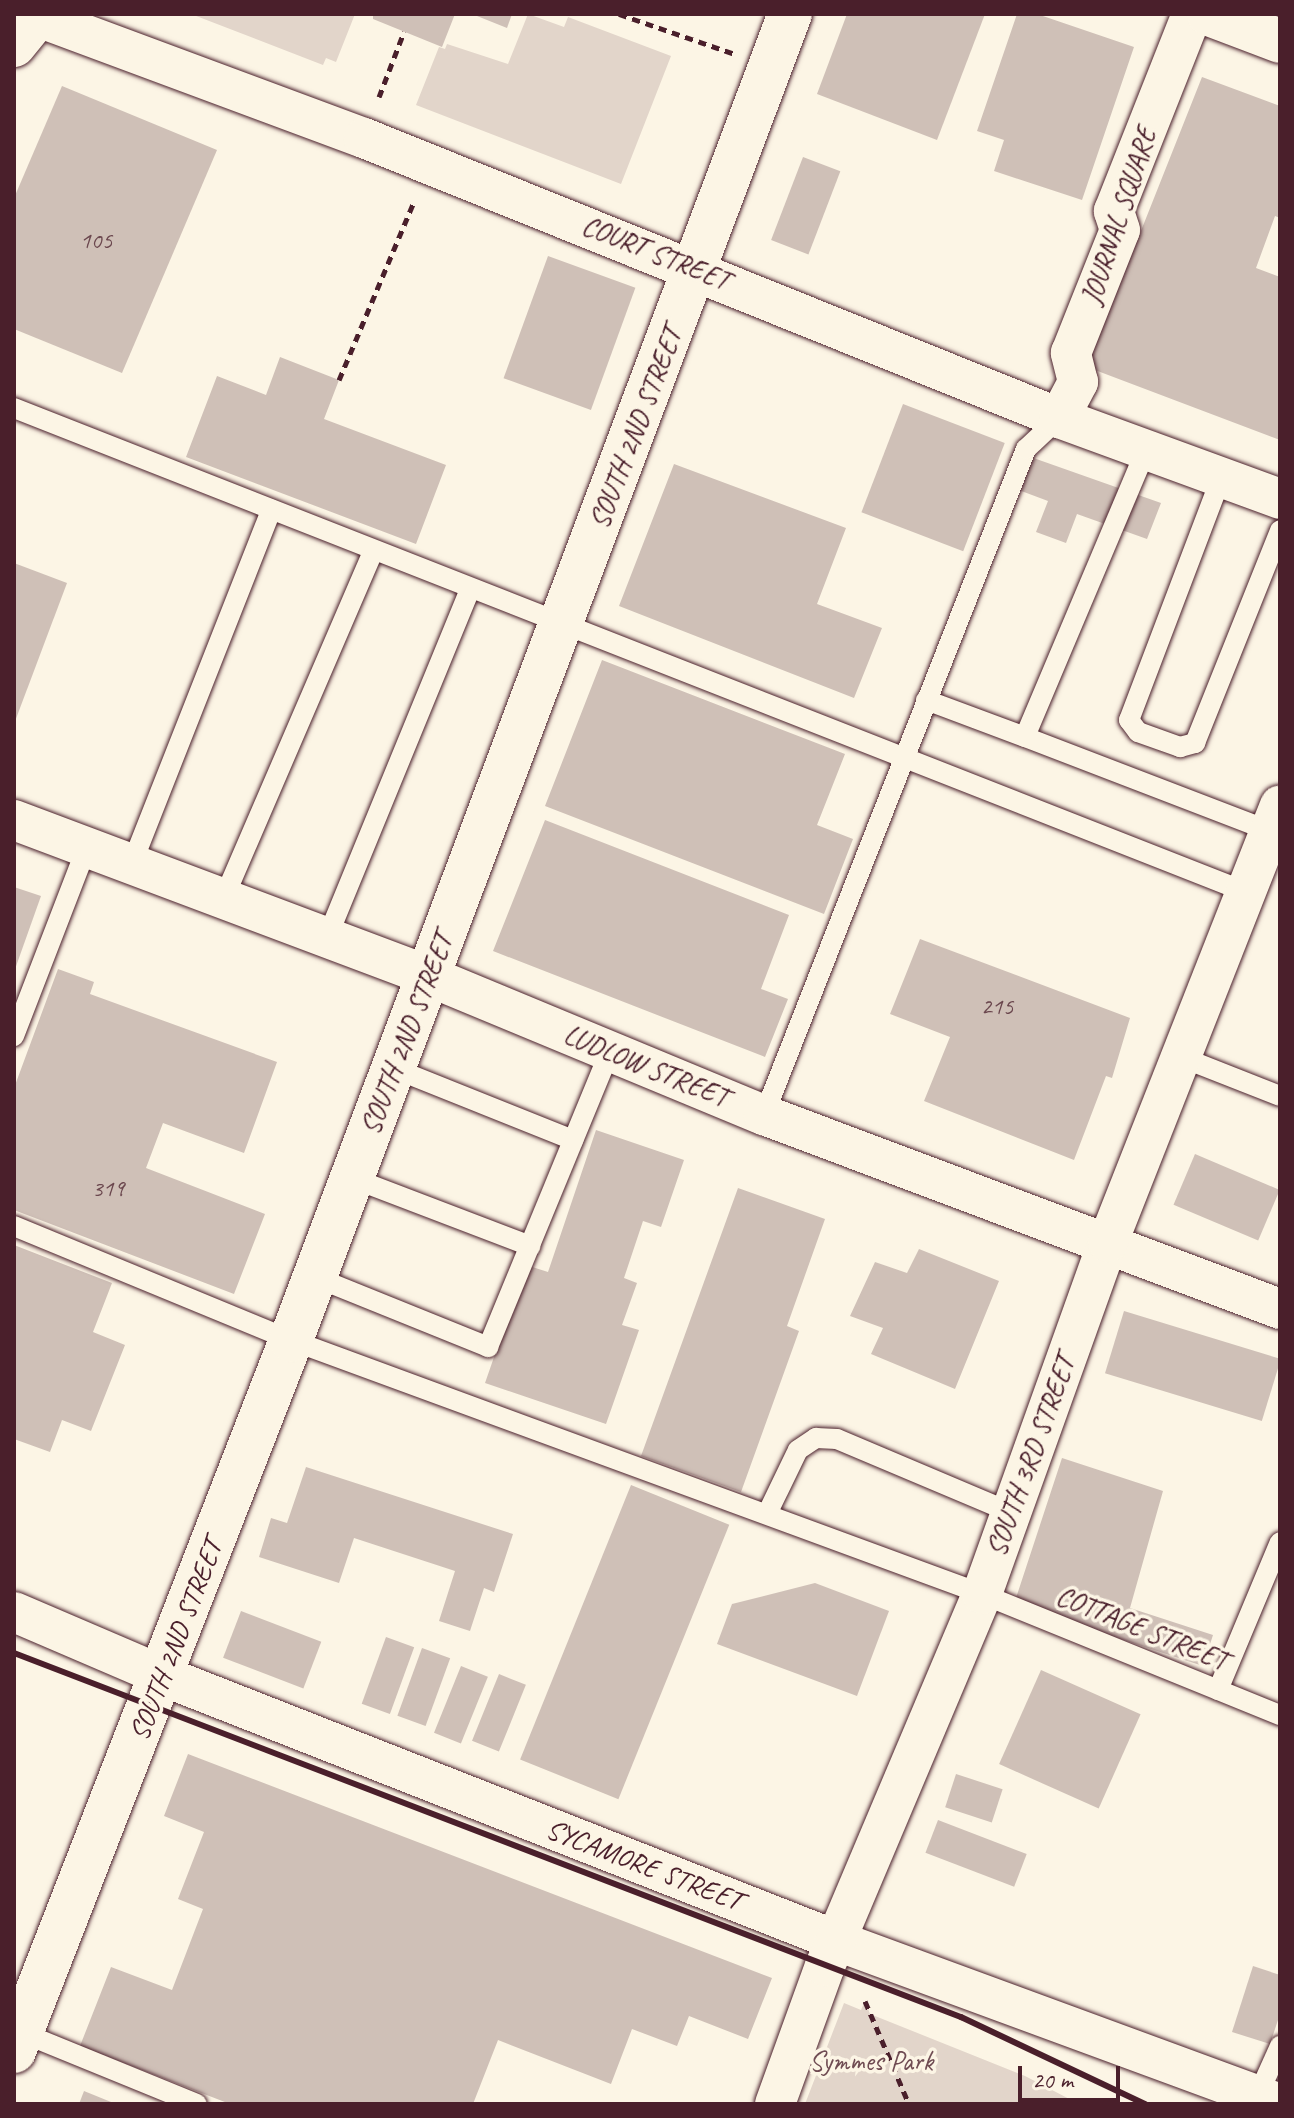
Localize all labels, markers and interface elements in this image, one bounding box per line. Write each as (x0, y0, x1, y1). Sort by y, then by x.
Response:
street label: JOURNAL SQUARE (1075, 125, 1163, 307)
street label: COURT STREET (577, 208, 735, 298)
house number: 105 (80, 227, 112, 255)
street label: SOUTH 2ND STREET (582, 323, 690, 533)
street label: SOUTH 2ND STREET (353, 929, 461, 1139)
house number: 215 (981, 993, 1013, 1021)
street label: LUDLOW STREET (559, 1018, 733, 1114)
house number: 319 (92, 1175, 124, 1203)
street label: SOUTH 3RD STREET (979, 1351, 1083, 1561)
street label: SOUTH 2ND STREET (122, 1535, 230, 1745)
street label: COTTAGE STREET (1052, 1579, 1232, 1677)
street label: SYCAMORE STREET (541, 1812, 747, 1918)
park label: Symmes Park (808, 2044, 934, 2078)
scale bar (1022, 2050, 1124, 2100)
text: 20 m (1032, 2065, 1073, 2095)

